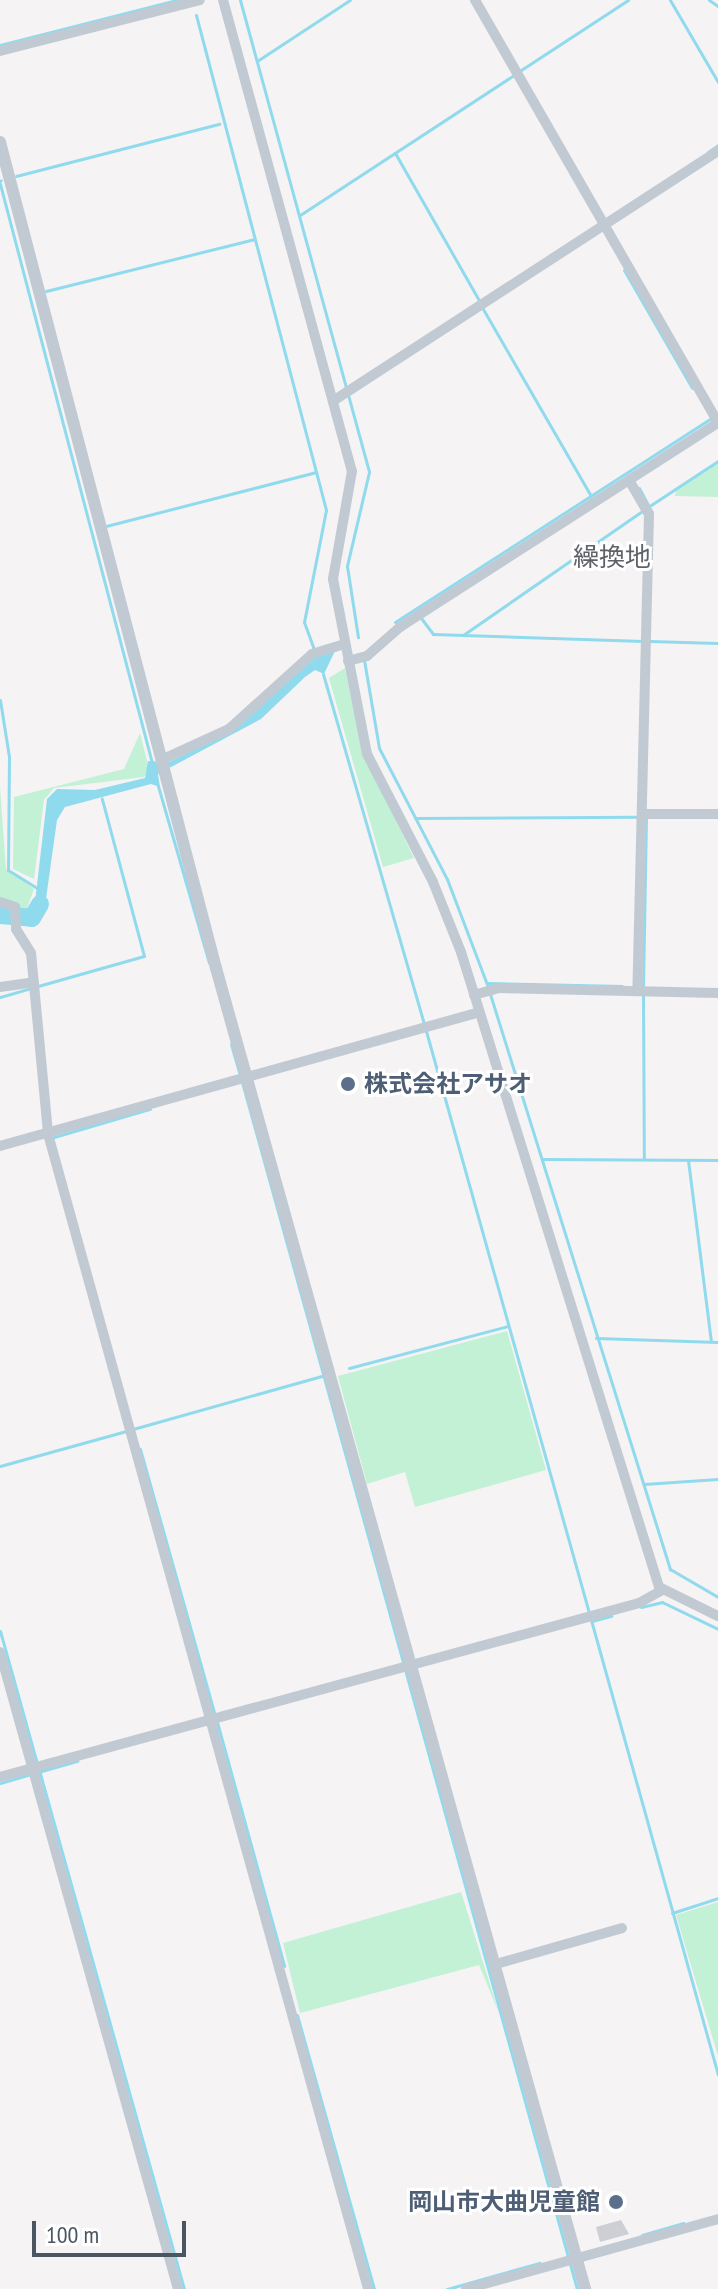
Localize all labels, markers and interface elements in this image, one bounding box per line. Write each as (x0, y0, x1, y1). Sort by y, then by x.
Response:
district label: 繰換地 (573, 541, 651, 573)
place label: 株式会社アサオ (364, 1070, 532, 1098)
marker: 株式会社アサオ (339, 1075, 357, 1093)
place label: 岡山市大曲児童館 (408, 2188, 600, 2216)
marker: 岡山市大曲児童館 (607, 2193, 625, 2211)
scale bar (36, 2205, 190, 2255)
text: 100 m (46, 2219, 99, 2250)

